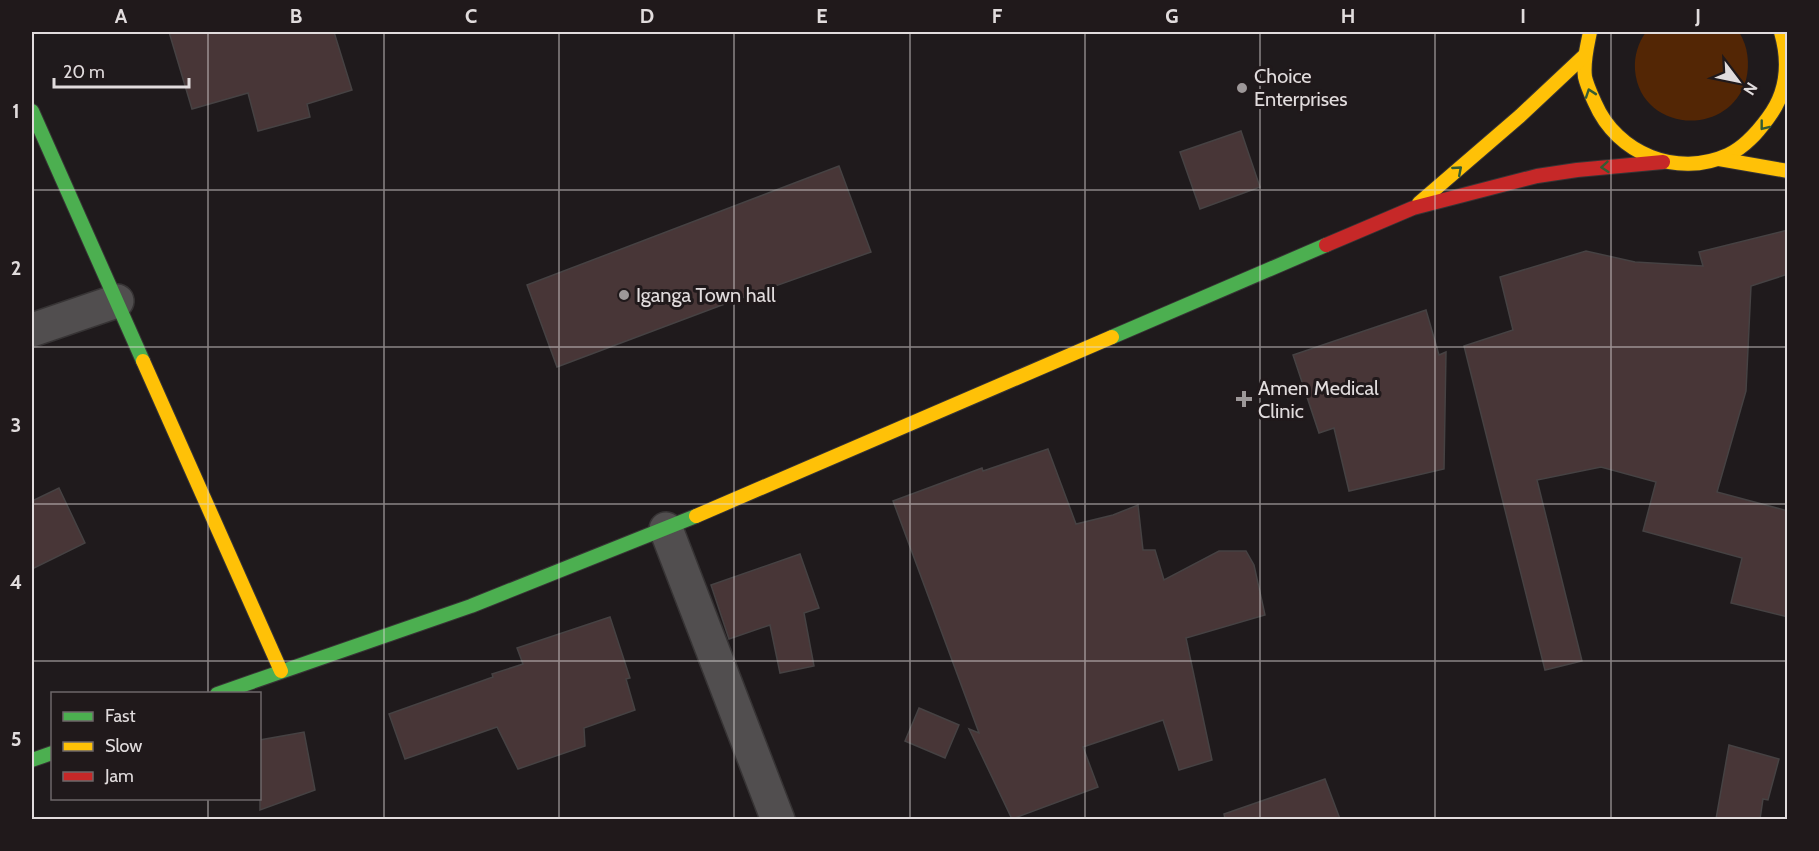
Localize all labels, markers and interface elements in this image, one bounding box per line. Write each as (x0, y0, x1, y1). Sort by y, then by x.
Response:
text: A (115, 4, 128, 28)
text: B (290, 4, 302, 28)
text: C (465, 4, 477, 28)
text: D (640, 4, 654, 28)
text: E (816, 4, 828, 28)
text: F (992, 4, 1003, 28)
text: G (1165, 4, 1179, 28)
text: H (1341, 4, 1355, 28)
text: I (1520, 4, 1526, 28)
text: J (1694, 4, 1701, 28)
scale bar (54, 51, 189, 89)
north arrow (1708, 51, 1768, 111)
text: 20 m (63, 61, 105, 83)
place label: Choice Enterprises (1254, 64, 1348, 111)
text: N (1739, 79, 1761, 99)
marker: Choice Enterprises (1235, 81, 1249, 95)
one-way arrow (1584, 88, 1597, 99)
text: 1 (12, 99, 20, 123)
one-way arrow (1760, 119, 1771, 130)
one-way arrow (1600, 161, 1609, 174)
one-way arrow (1451, 166, 1461, 177)
text: 2 (11, 256, 21, 280)
place label: Iganga Town hall (636, 283, 776, 307)
marker: Iganga Town hall (617, 288, 631, 302)
place label: Amen Medical Clinic (1258, 376, 1379, 423)
marker: Amen Medical Clinic (1235, 390, 1253, 408)
text: 3 (11, 413, 21, 437)
text: 4 (10, 570, 22, 594)
legend (51, 692, 261, 800)
text: Fast (105, 705, 136, 727)
text: 5 (11, 727, 21, 751)
text: Slow (105, 735, 142, 757)
text: Jam (104, 765, 134, 787)

